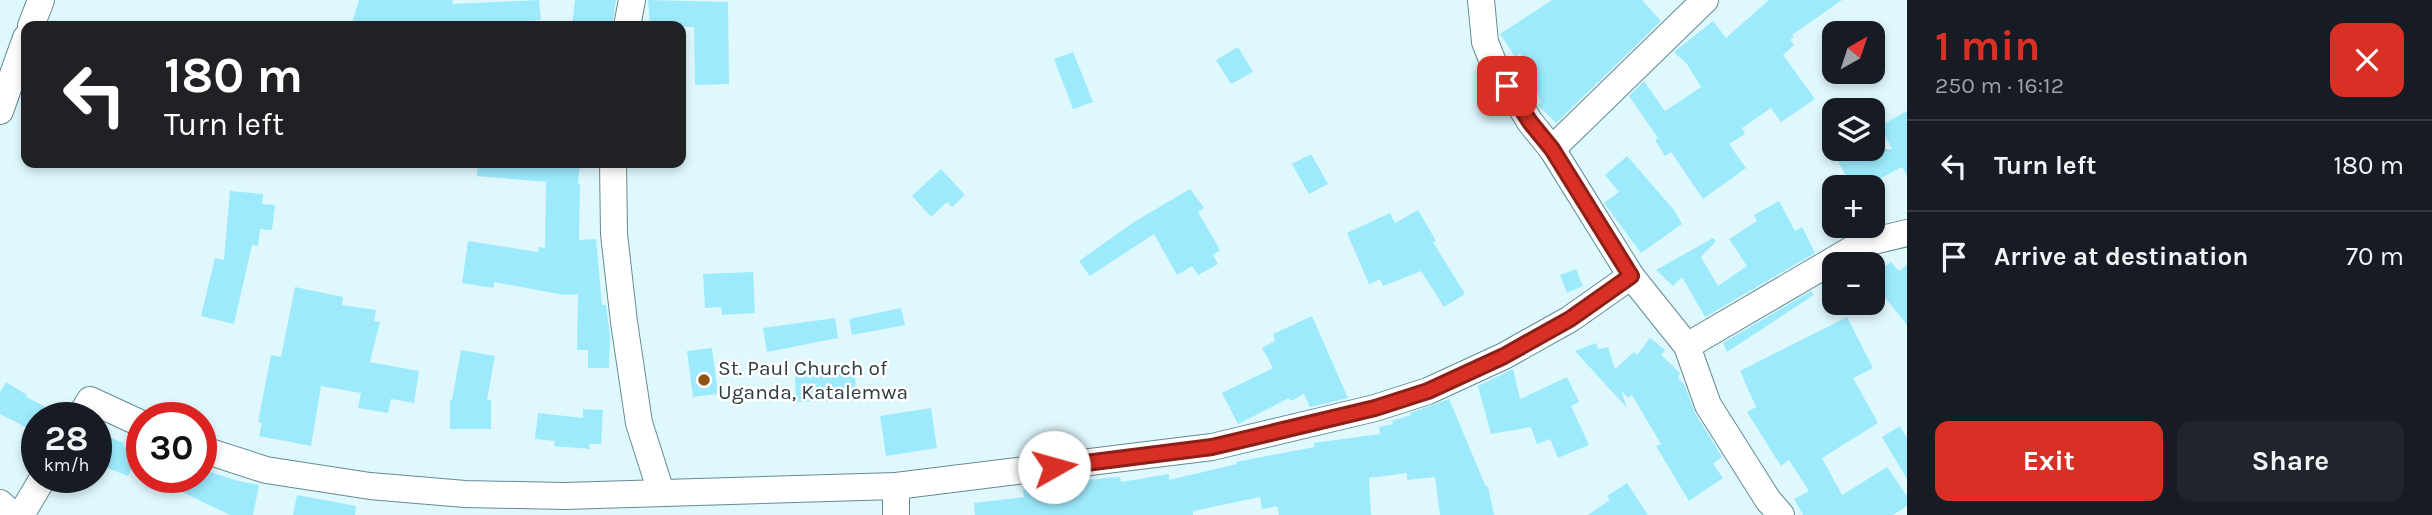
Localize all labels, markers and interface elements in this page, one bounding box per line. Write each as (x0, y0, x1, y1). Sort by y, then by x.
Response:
north arrow (1822, 21, 1885, 84)
map controls (1822, 21, 1885, 315)
text: 1 min (1935, 21, 2040, 71)
button: close (2330, 23, 2404, 97)
text: 180 m (164, 47, 303, 104)
icon: left (49, 49, 140, 140)
pin (1477, 56, 1537, 116)
icon: arrive (1488, 67, 1526, 105)
text: 250 m · 16:12 (1935, 72, 2064, 99)
button: layers (1822, 98, 1885, 161)
text: Turn left (164, 106, 284, 143)
icon: left (1935, 147, 1973, 185)
text: Turn left (1994, 150, 2096, 181)
text: 180 m (2334, 150, 2404, 181)
button: + (1822, 175, 1885, 238)
icon: arrive (1935, 238, 1973, 276)
text: Arrive at destination (1994, 241, 2248, 272)
text: 70 m (2346, 241, 2404, 272)
button: − (1822, 252, 1885, 315)
place label: St. Paul Church of Uganda, Katalemwa (718, 356, 908, 404)
marker: St. Paul Church of Uganda, Katalemwa (696, 372, 712, 388)
speed limit sign: 30 (126, 402, 217, 493)
text: 28 (45, 418, 88, 459)
button: Exit (1935, 421, 2163, 501)
button: Share (2177, 421, 2404, 501)
position arrow (1017, 430, 1091, 504)
text: km/h (44, 454, 89, 476)

